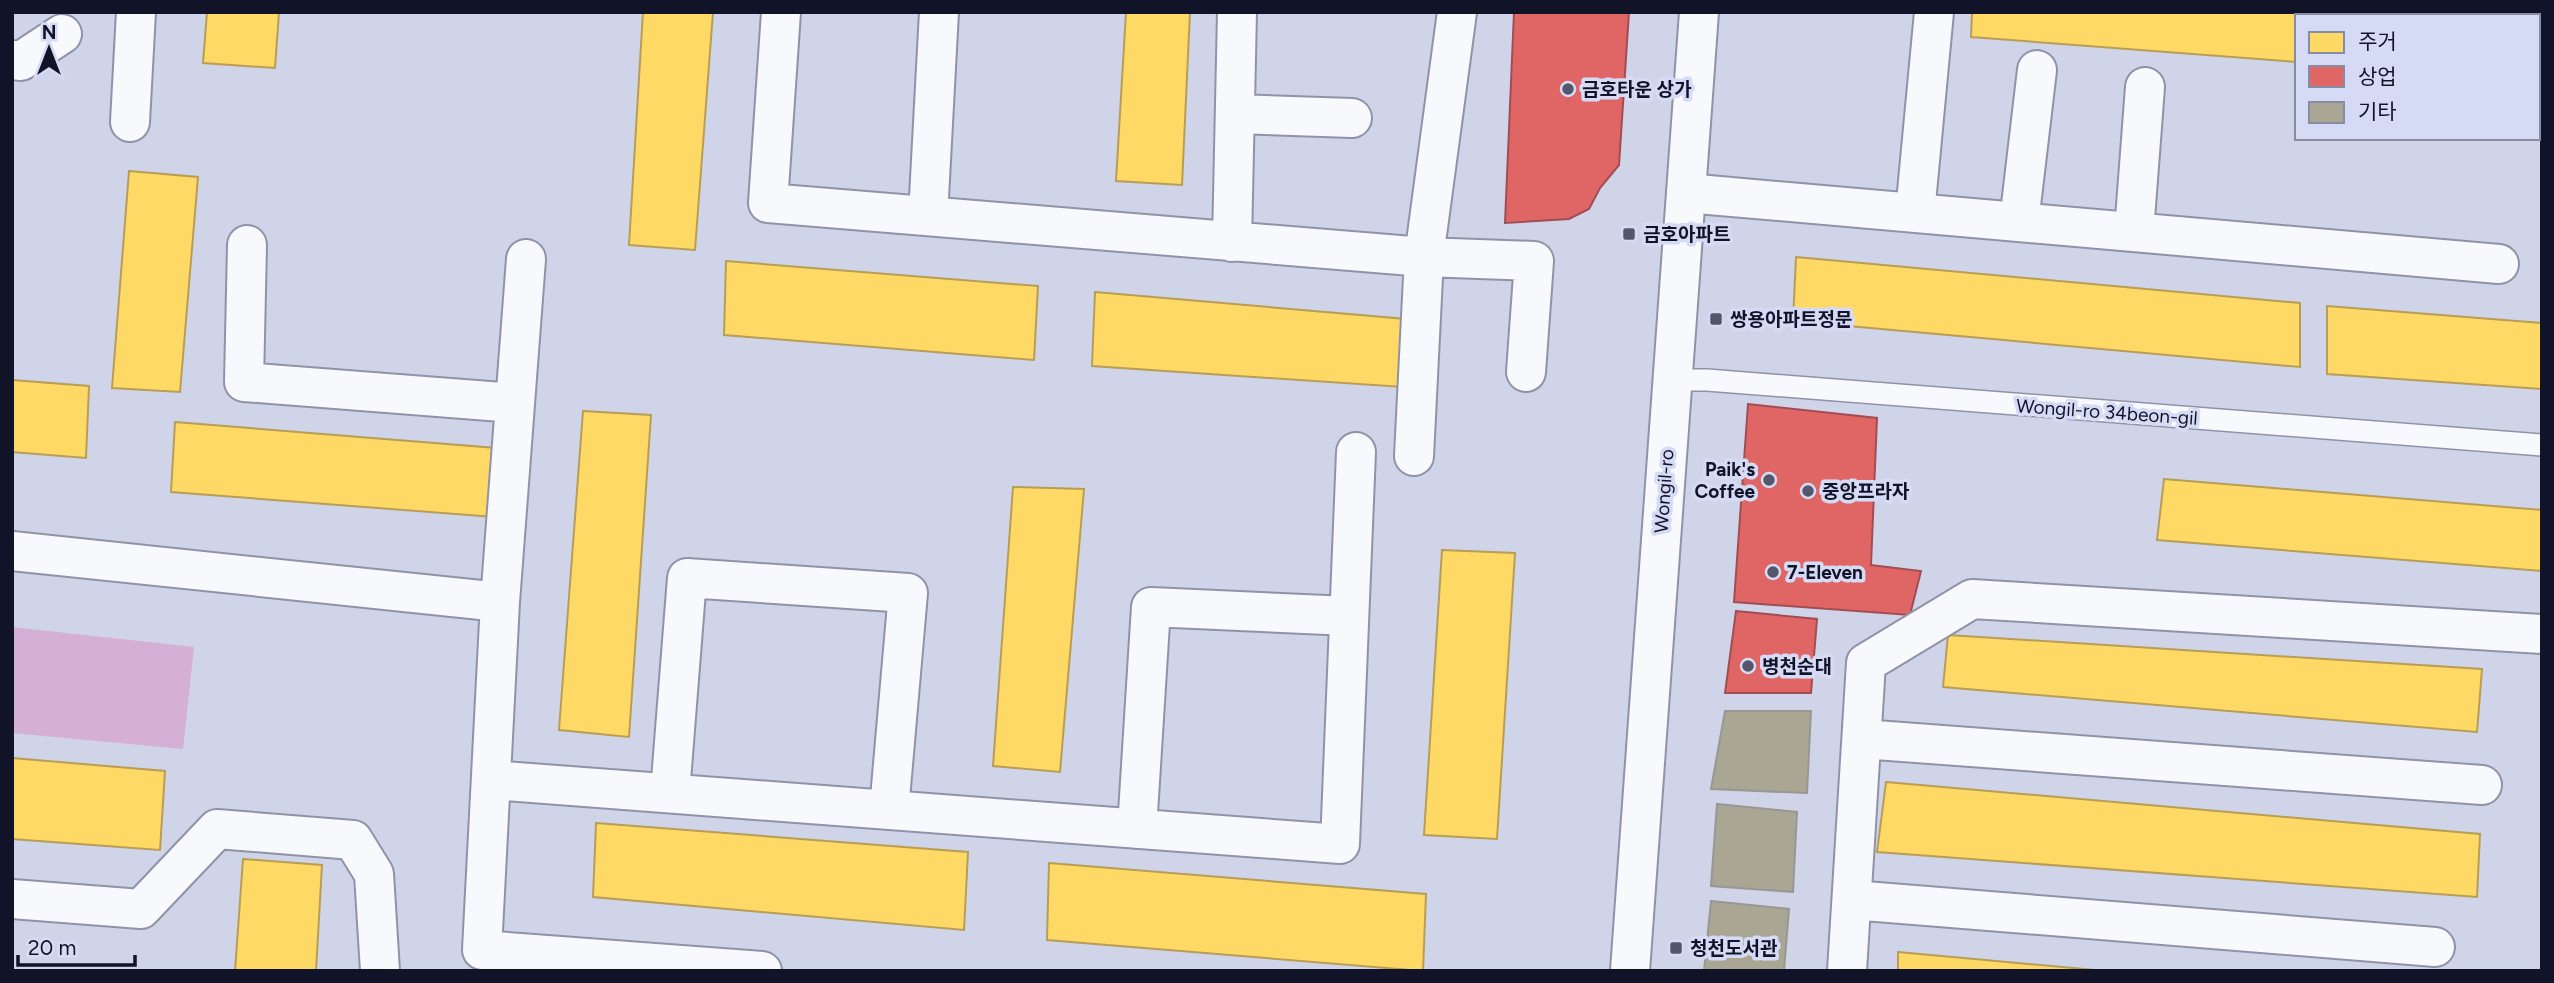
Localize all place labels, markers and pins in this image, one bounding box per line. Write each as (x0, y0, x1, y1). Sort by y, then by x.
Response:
place label: 금호타운 상가 (1582, 78, 1692, 101)
marker: 금호타운 상가 (1560, 81, 1576, 97)
place label: 금호아파트 (1643, 223, 1730, 246)
marker: 금호아파트 (1621, 226, 1637, 242)
place label: 쌍용아파트정문 (1730, 308, 1852, 331)
marker: 쌍용아파트정문 (1708, 311, 1724, 327)
place label: Paik's Coffee (1694, 458, 1755, 503)
marker: Paik's Coffee (1761, 472, 1777, 488)
place label: 중앙프라자 (1822, 480, 1910, 503)
marker: 중앙프라자 (1800, 483, 1816, 499)
place label: 7-Eleven (1787, 561, 1863, 584)
marker: 7-Eleven (1765, 564, 1781, 580)
place label: 병천순대 (1762, 655, 1832, 678)
marker: 병천순대 (1740, 658, 1756, 674)
place label: 청천도서관 (1690, 937, 1778, 960)
marker: 청천도서관 (1668, 940, 1684, 956)

